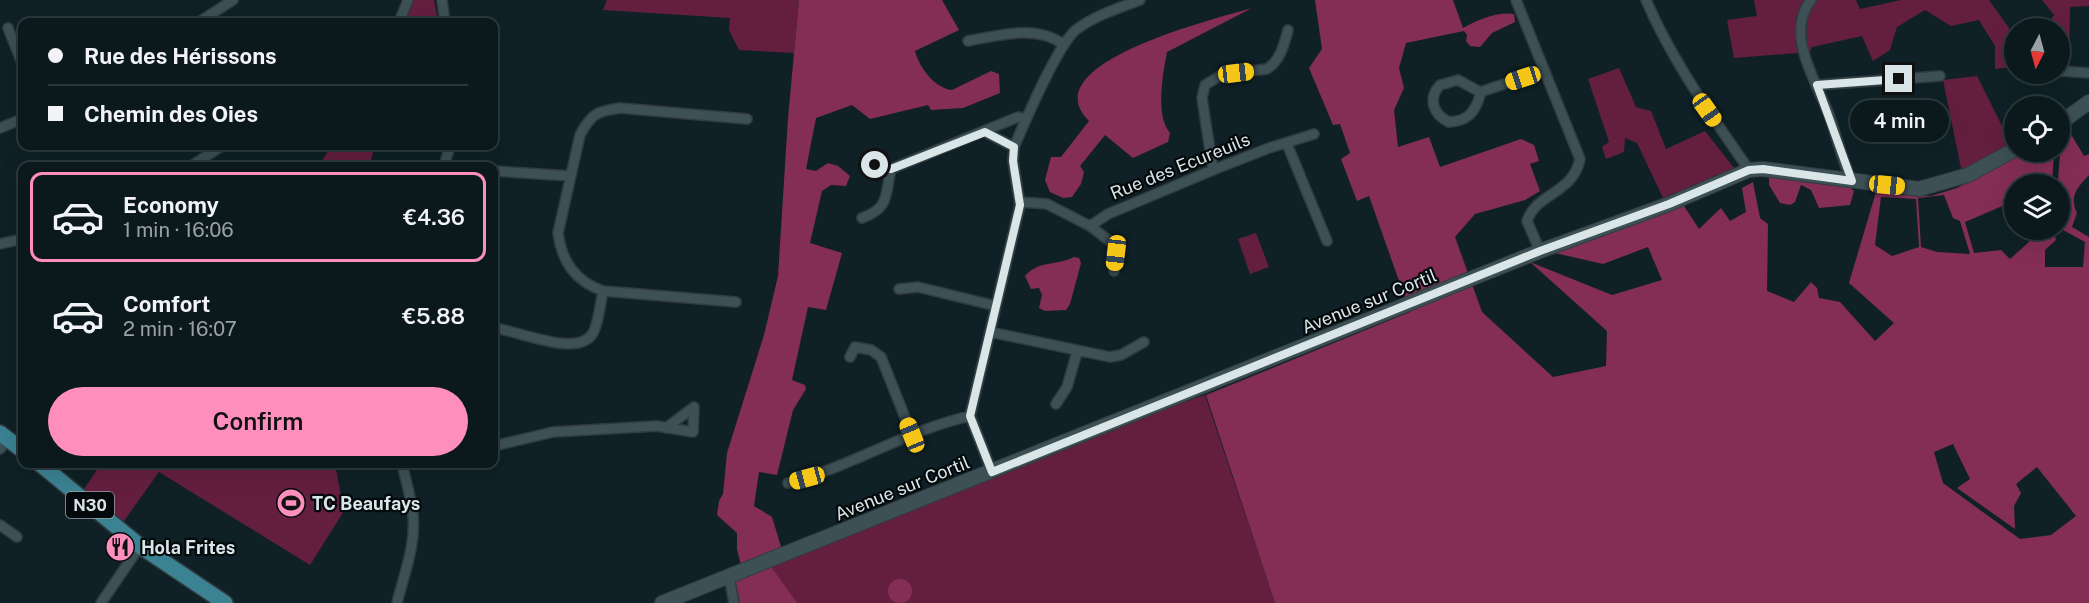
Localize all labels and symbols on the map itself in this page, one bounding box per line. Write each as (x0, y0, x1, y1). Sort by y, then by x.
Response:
north arrow (2004, 18, 2070, 84)
car (1217, 62, 1255, 84)
car (1503, 64, 1543, 92)
route end (1885, 65, 1912, 92)
car (1689, 90, 1725, 130)
callout: 4 min (1850, 100, 1948, 142)
street label: Rue des Ecureuils (1107, 128, 1253, 204)
route start (861, 151, 888, 178)
car (1868, 174, 1906, 196)
car (1105, 234, 1127, 272)
street label: Avenue sur Cortil (1299, 264, 1439, 338)
car (897, 415, 927, 455)
street label: Avenue sur Cortil (832, 451, 972, 525)
car (787, 465, 827, 491)
sports icon: TC Beaufays (275, 487, 307, 519)
road number: N30 (66, 492, 114, 518)
place label: TC Beaufays (312, 493, 420, 514)
restaurant icon: Hola Frites (104, 531, 136, 563)
place label: Hola Frites (141, 537, 235, 558)

